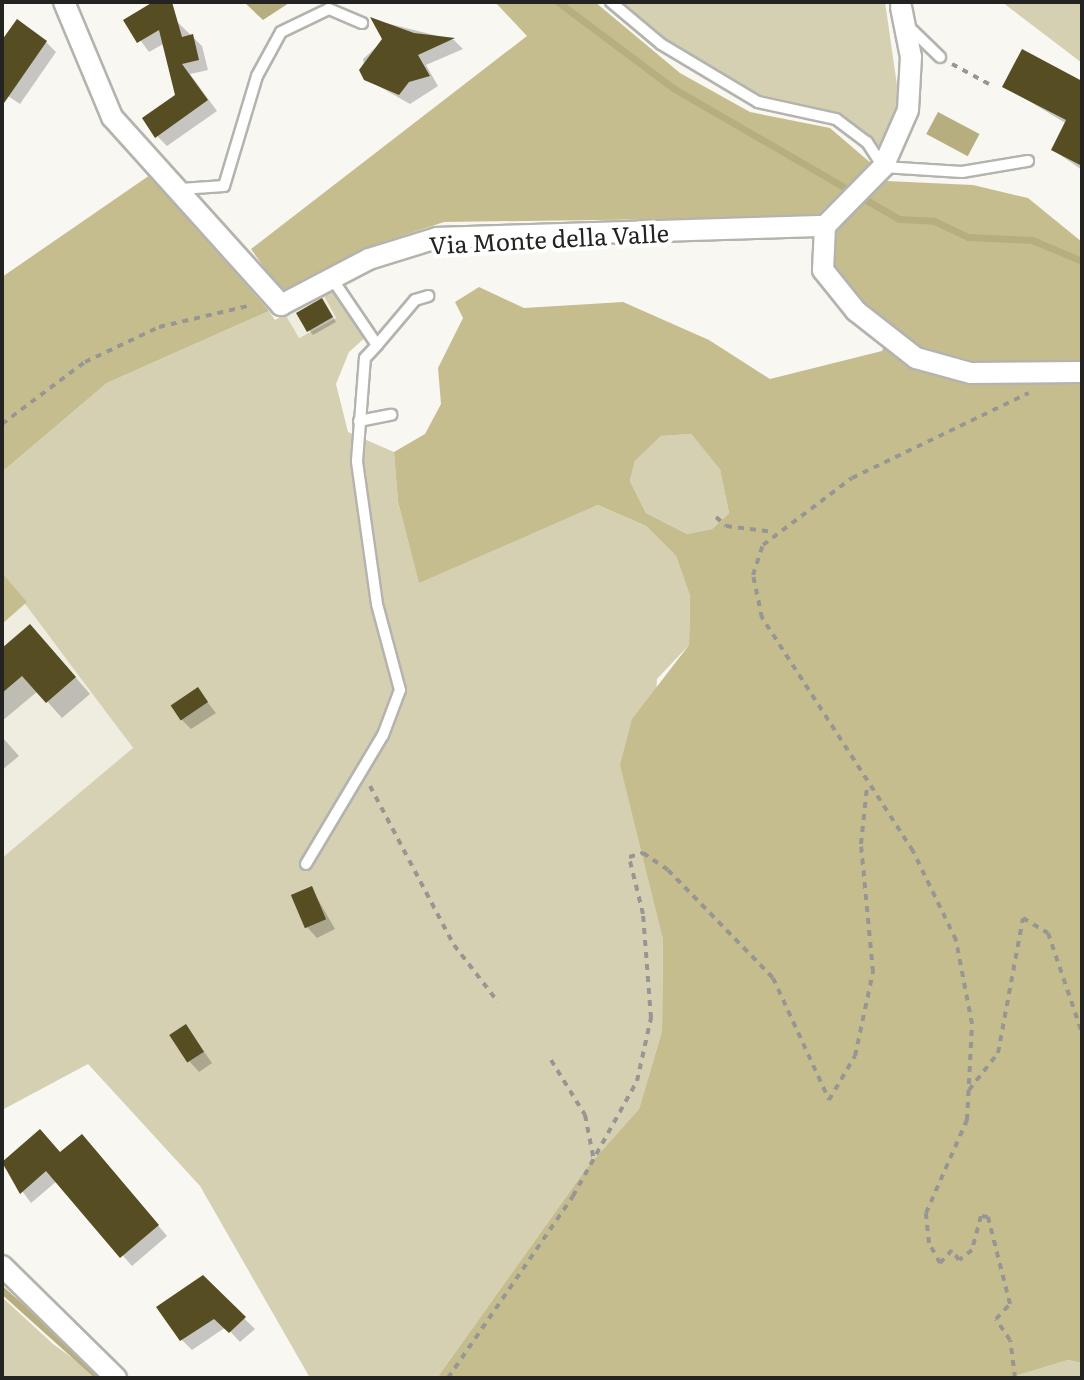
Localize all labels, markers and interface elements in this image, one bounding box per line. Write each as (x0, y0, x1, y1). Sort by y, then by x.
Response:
street label: Via Monte della Valle (428, 217, 670, 259)

